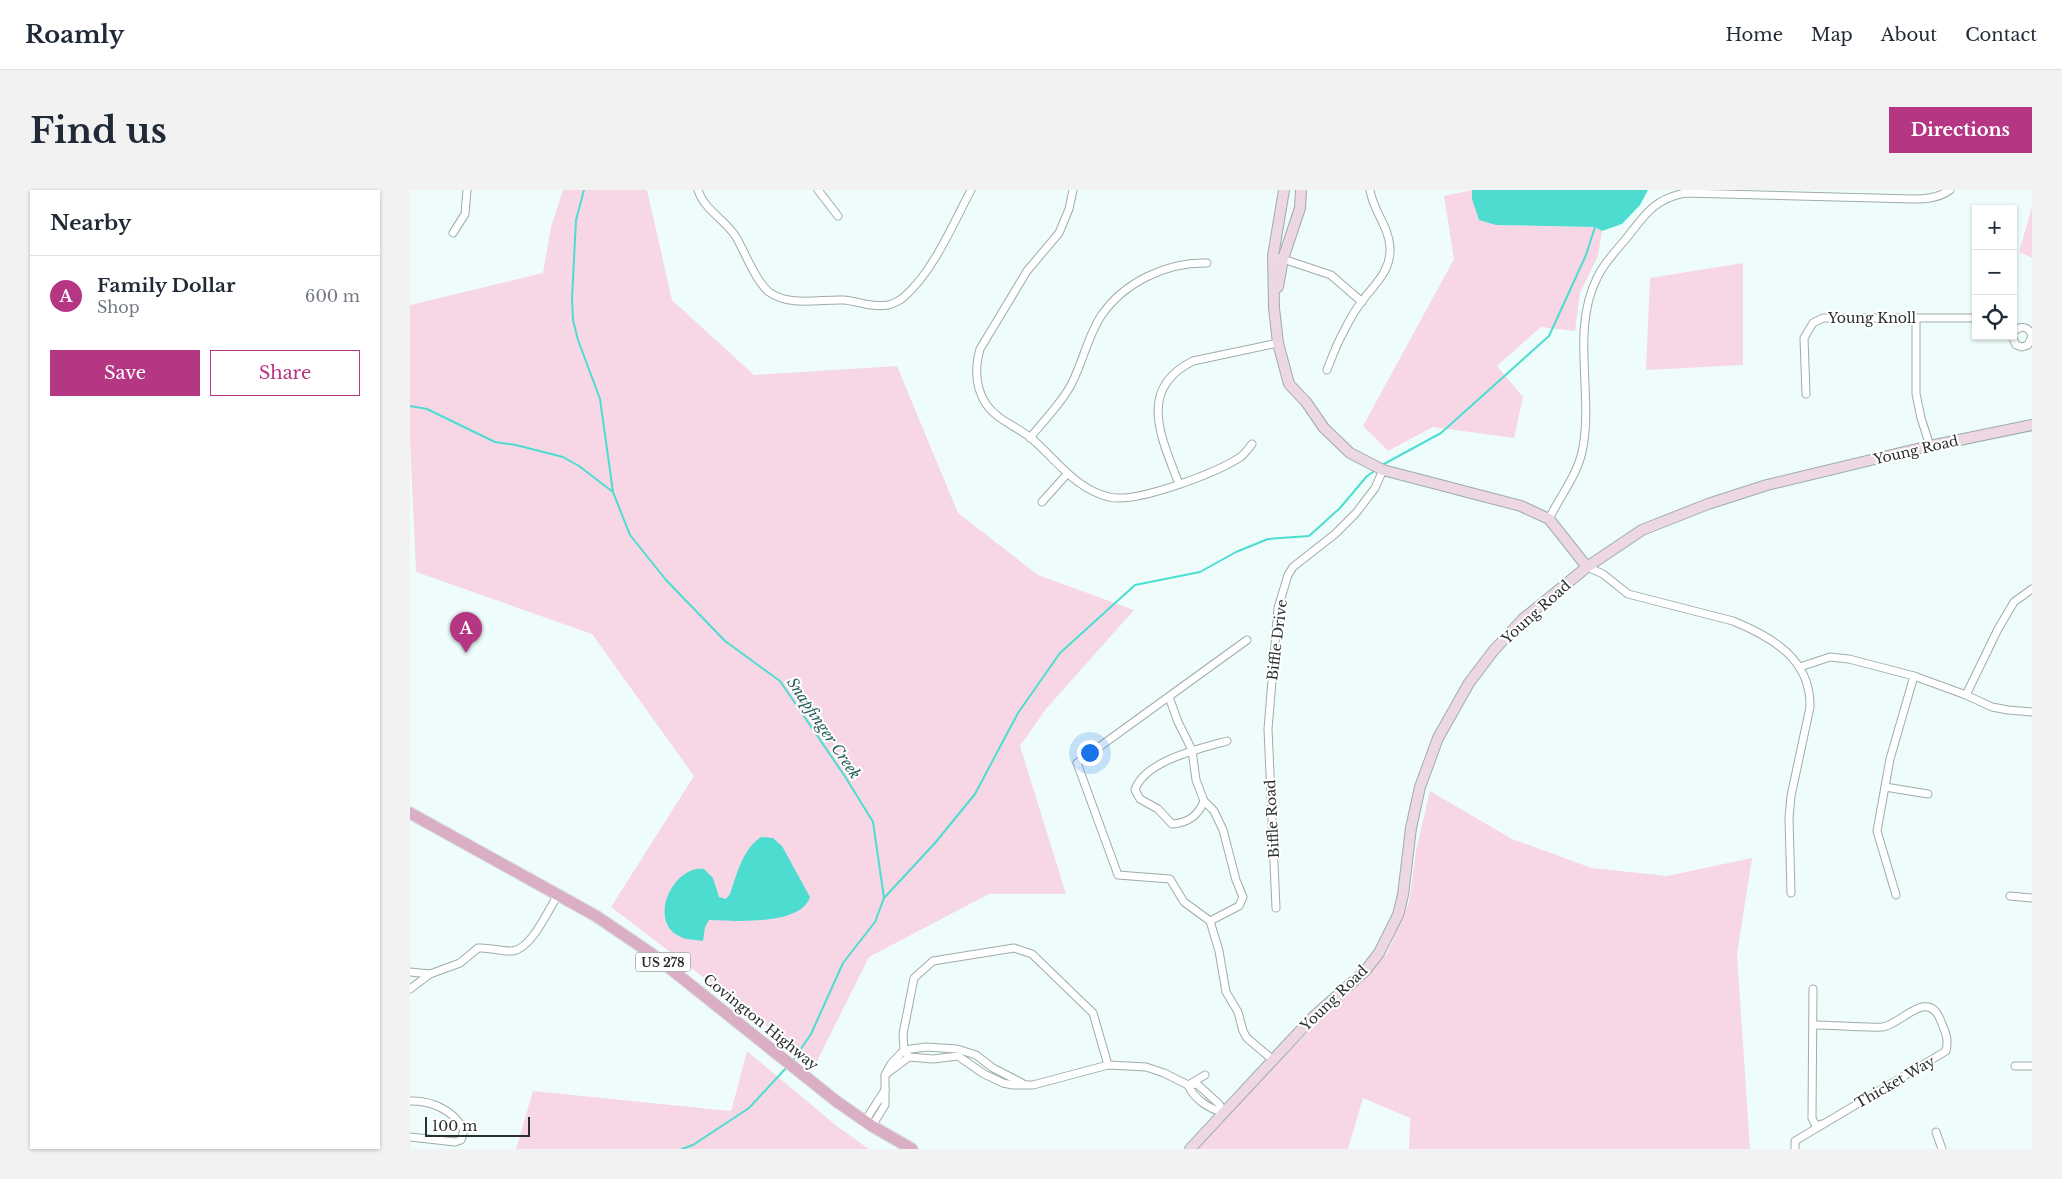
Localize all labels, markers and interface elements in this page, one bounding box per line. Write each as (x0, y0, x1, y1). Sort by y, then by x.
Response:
text: Roamly (25, 20, 124, 49)
text: Home (1725, 24, 1783, 46)
text: Map (1811, 24, 1853, 46)
text: About (1881, 24, 1937, 46)
text: Contact (1965, 24, 2037, 46)
button: Directions (1889, 107, 2032, 153)
text: Find us (30, 109, 167, 152)
map controls (1972, 205, 2017, 340)
button: + (1972, 205, 2017, 250)
text: Nearby (50, 210, 131, 236)
button: − (1972, 250, 2017, 295)
text: Family Dollar (97, 274, 235, 297)
text: A (60, 286, 72, 306)
text: 600 m (305, 286, 360, 306)
button: locate (1972, 295, 2017, 340)
text: Shop (97, 297, 140, 317)
street label: Young Knoll (1827, 309, 1916, 327)
button: Save (50, 350, 200, 396)
button: Share (210, 350, 360, 396)
street label: Young Road (1871, 431, 1961, 469)
street label: Young Road (1497, 576, 1575, 648)
street label: Biffle Drive (1263, 598, 1291, 682)
pin: A (450, 612, 482, 653)
water label: Snapfinger Creek (783, 674, 865, 782)
your location (1077, 740, 1103, 766)
street label: Biffle Road (1261, 779, 1283, 859)
road number: US 278 (636, 952, 690, 972)
street label: Young Road (1296, 961, 1372, 1035)
street label: Covington Highway (700, 970, 822, 1074)
street label: Thicket Way (1852, 1052, 1938, 1112)
scale bar (425, 1114, 530, 1137)
text: 100 m (432, 1117, 477, 1135)

